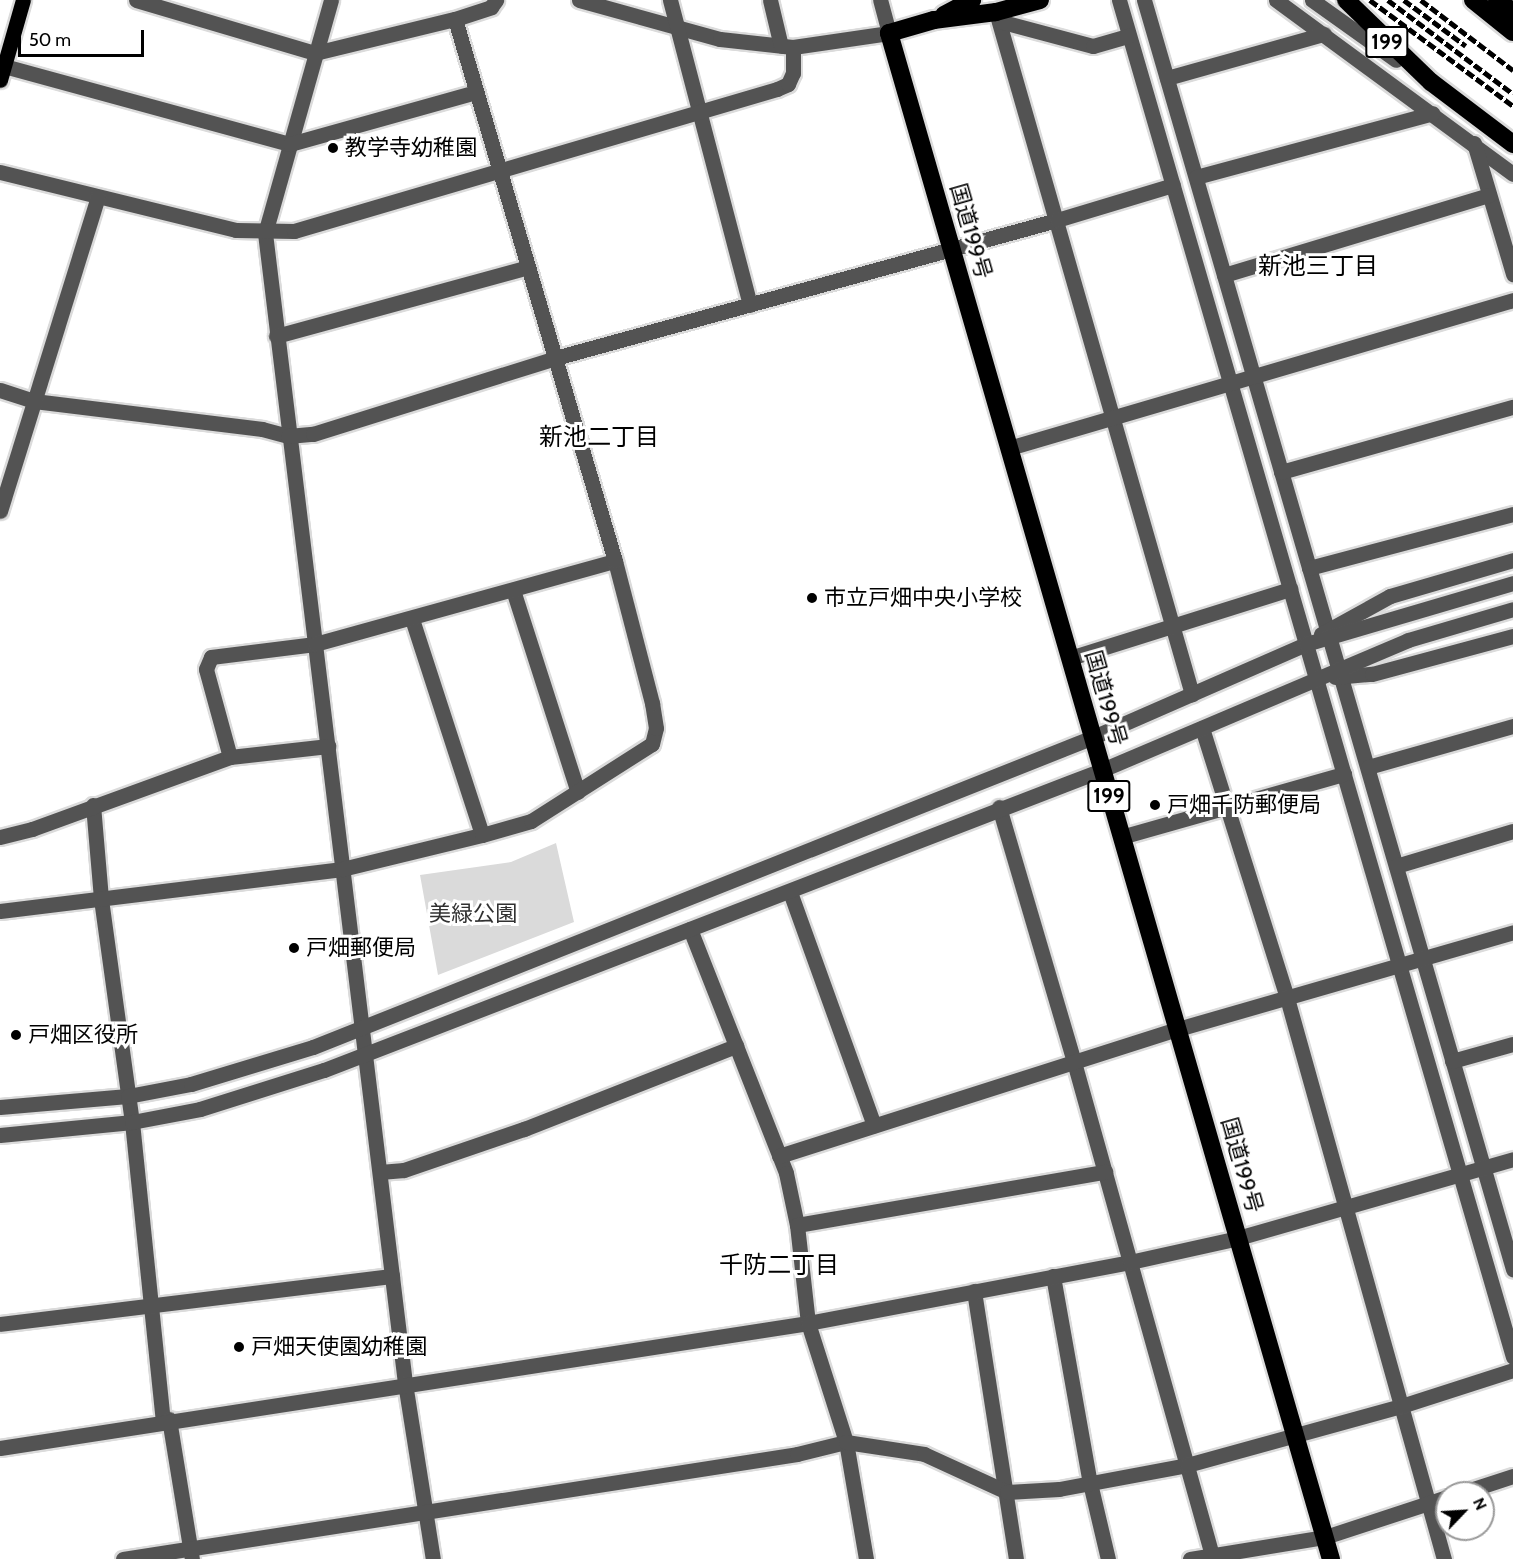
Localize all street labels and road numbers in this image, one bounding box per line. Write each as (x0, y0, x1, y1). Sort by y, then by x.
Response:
road number: 199 (1364, 24, 1410, 60)
street label: 国道199号 (945, 180, 997, 282)
street label: 国道199号 (1080, 647, 1132, 749)
road number: 199 (1086, 778, 1132, 814)
street label: 国道199号 (1216, 1114, 1268, 1216)

